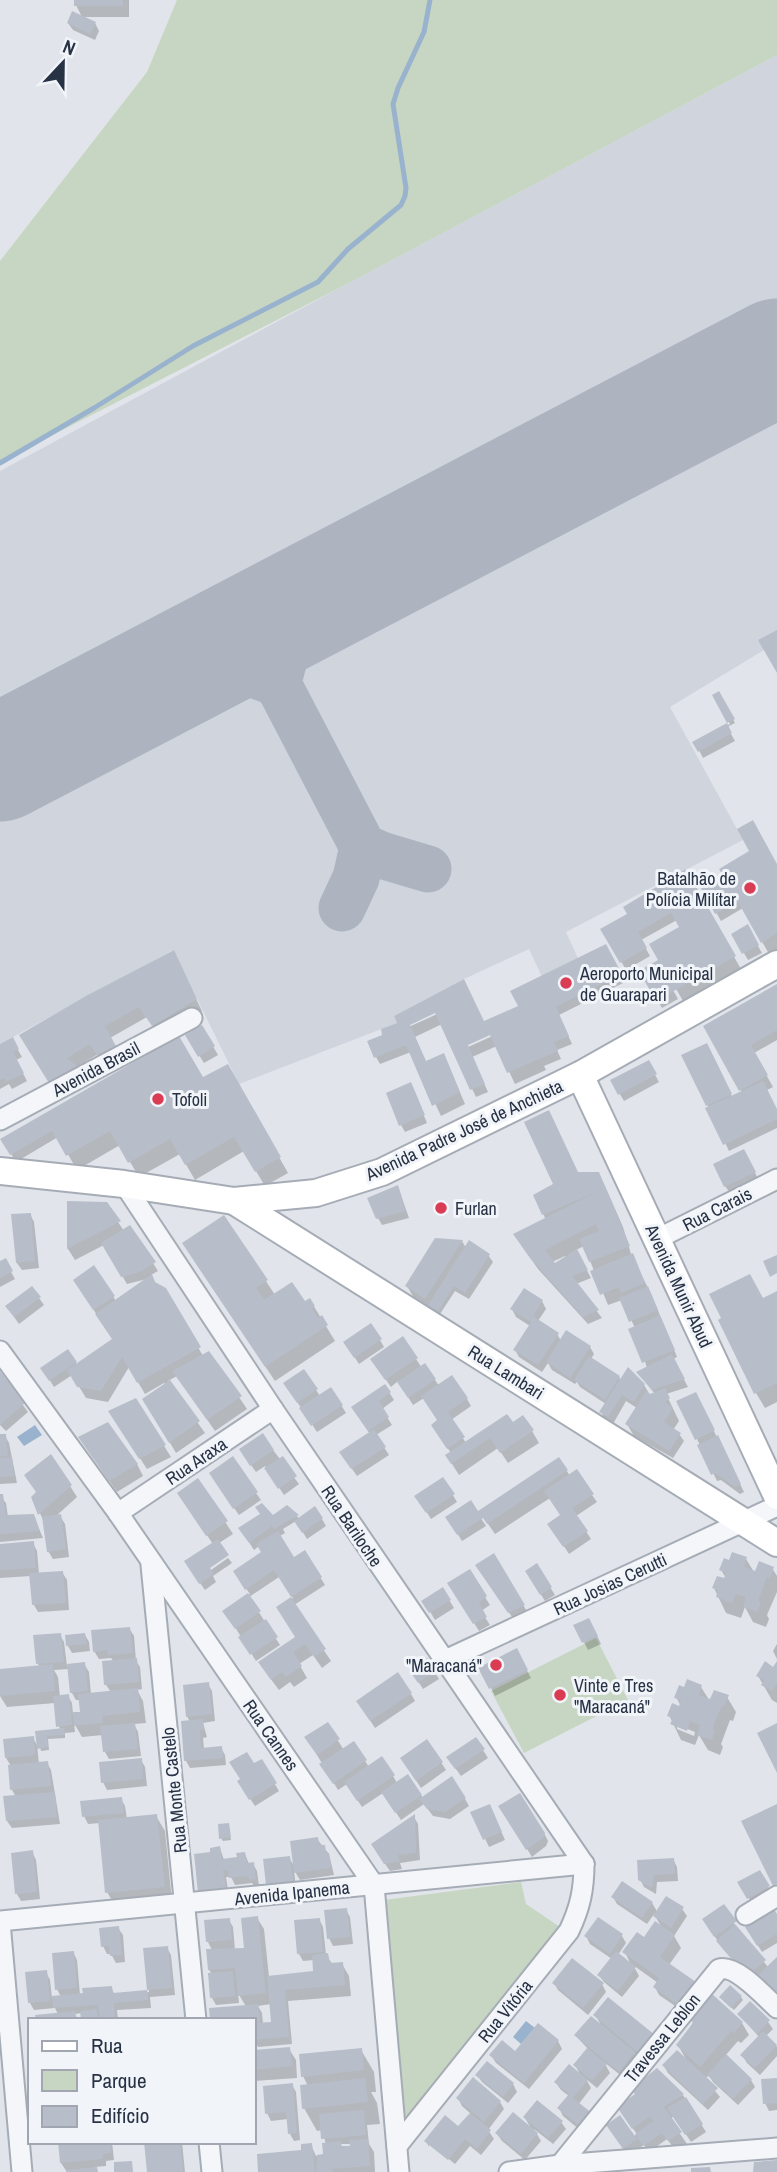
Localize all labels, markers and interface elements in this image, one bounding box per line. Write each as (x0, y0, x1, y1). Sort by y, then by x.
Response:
north arrow (28, 28, 98, 98)
text: N (59, 33, 79, 61)
place label: Batalhão de Polícia Milítar (646, 866, 736, 912)
marker: Batalhão de Polícia Milítar (742, 880, 758, 896)
place label: Aeroporto Municipal de Guarapari (579, 961, 713, 1007)
marker: Aeroporto Municipal de Guarapari (558, 975, 574, 991)
street label: Avenida Brasil (47, 1035, 144, 1103)
street label: Avenida Padre José de Anchieta (360, 1073, 567, 1187)
place label: Tofoli (172, 1087, 207, 1112)
marker: Tofoli (150, 1091, 166, 1107)
street label: Rua Carais (678, 1181, 756, 1237)
place label: Furlan (455, 1196, 497, 1221)
marker: Furlan (433, 1200, 449, 1216)
street label: Avenida Munir Abud (639, 1219, 719, 1352)
street label: Rua Lambari (463, 1339, 549, 1405)
street label: Rua Araxa (160, 1431, 232, 1491)
street label: Rua Bariloche (315, 1480, 389, 1572)
street label: Rua Josias Cerutti (549, 1547, 671, 1621)
place label: "Maracaná" (406, 1653, 482, 1678)
marker: "Maracaná" (488, 1657, 504, 1673)
place label: Vinte e Tres "Maracaná" (574, 1673, 653, 1719)
marker: Vinte e Tres "Maracaná" (552, 1687, 568, 1703)
street label: Rua Cannes (237, 1694, 305, 1776)
street label: Rua Monte Castelo (155, 1726, 193, 1854)
street label: Avenida Ipanema (232, 1875, 351, 1912)
street label: Rua Vitória (472, 1974, 538, 2048)
street label: Travessa Leblon (618, 1988, 706, 2088)
legend (28, 2018, 256, 2144)
text: Rua (91, 2031, 123, 2060)
text: Parque (91, 2066, 147, 2095)
text: Edifício (91, 2101, 149, 2130)

